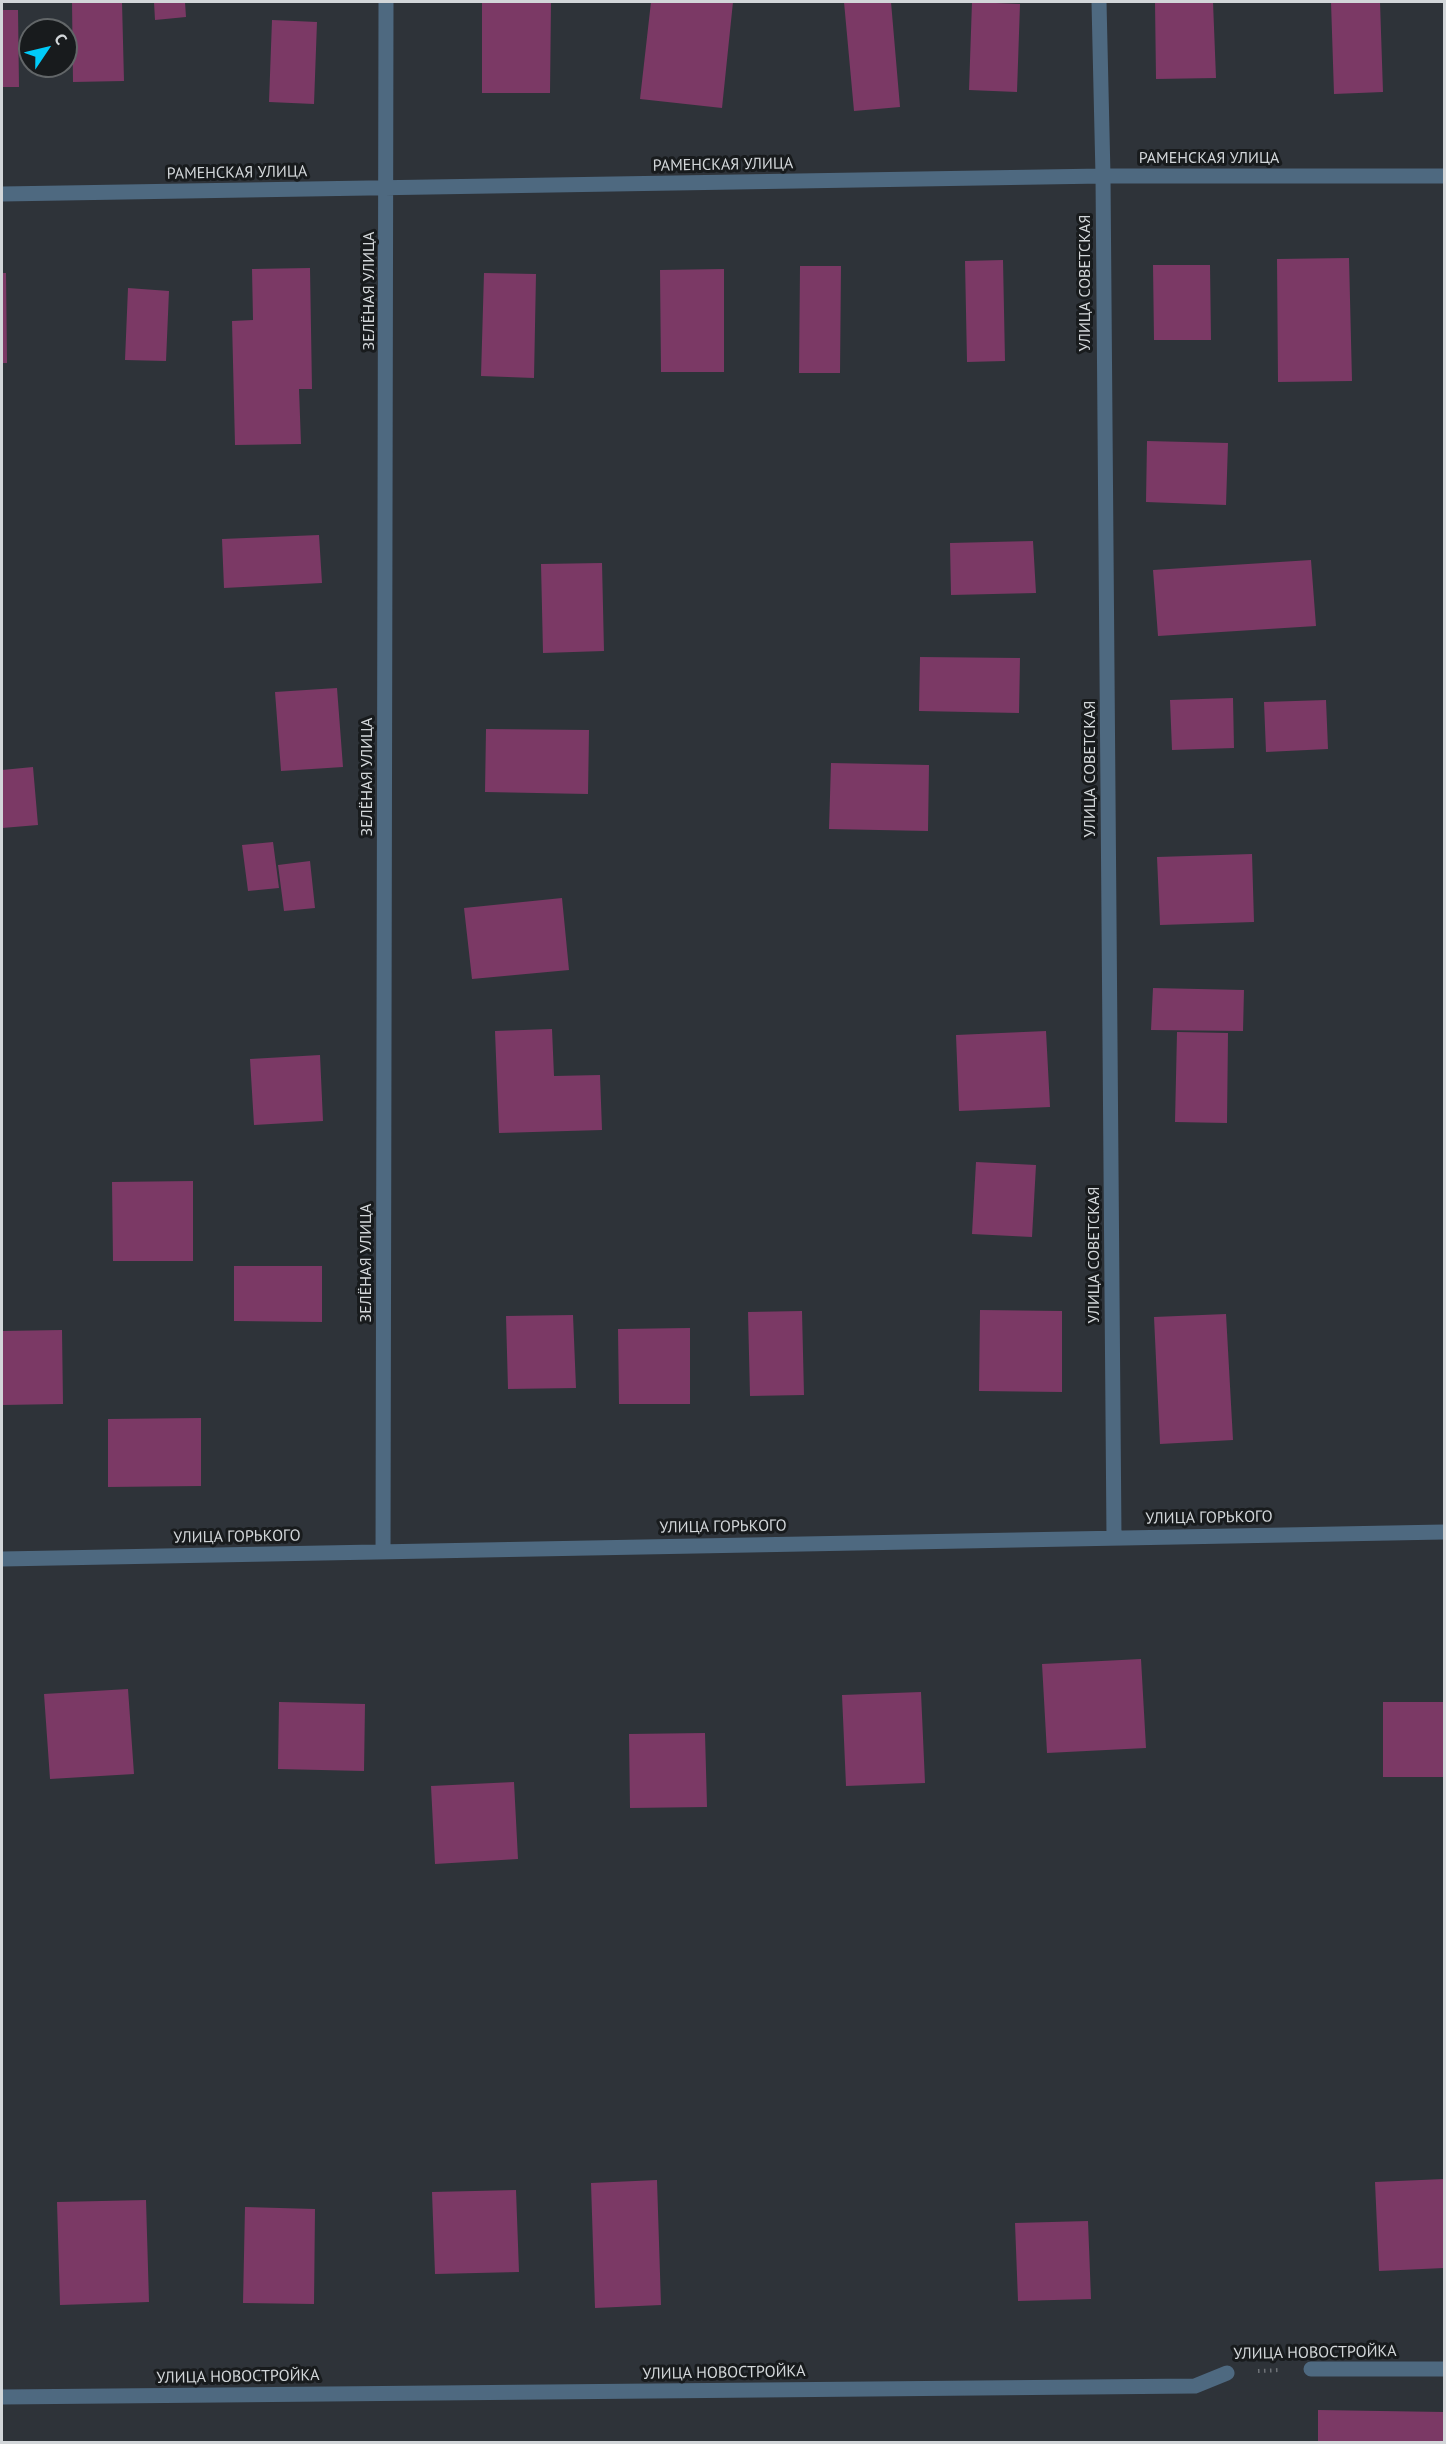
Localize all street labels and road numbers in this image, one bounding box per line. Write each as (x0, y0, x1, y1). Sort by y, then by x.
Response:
street label: РАМЕНСКАЯ УЛИЦА (1139, 148, 1279, 168)
street label: РАМЕНСКАЯ УЛИЦА (653, 154, 793, 176)
street label: РАМЕНСКАЯ УЛИЦА (167, 162, 307, 184)
street label: УЛИЦА СОВЕТСКАЯ (1075, 215, 1095, 351)
street label: ЗЕЛЁНАЯ УЛИЦА (359, 232, 379, 350)
street label: УЛИЦА СОВЕТСКАЯ (1080, 701, 1100, 837)
street label: ЗЕЛЁНАЯ УЛИЦА (357, 718, 377, 836)
street label: УЛИЦА СОВЕТСКАЯ (1084, 1187, 1104, 1323)
street label: ЗЕЛЁНАЯ УЛИЦА (356, 1204, 376, 1322)
street label: УЛИЦА ГОРЬКОГО (1145, 1507, 1273, 1529)
street label: УЛИЦА ГОРЬКОГО (659, 1516, 787, 1538)
street label: УЛИЦА ГОРЬКОГО (173, 1526, 301, 1548)
street label: УЛИЦА НОВОСТРОЙКА (1233, 2342, 1397, 2364)
street label: УЛИЦА НОВОСТРОЙКА (642, 2362, 806, 2384)
street label: УЛИЦА НОВОСТРОЙКА (156, 2366, 320, 2388)

